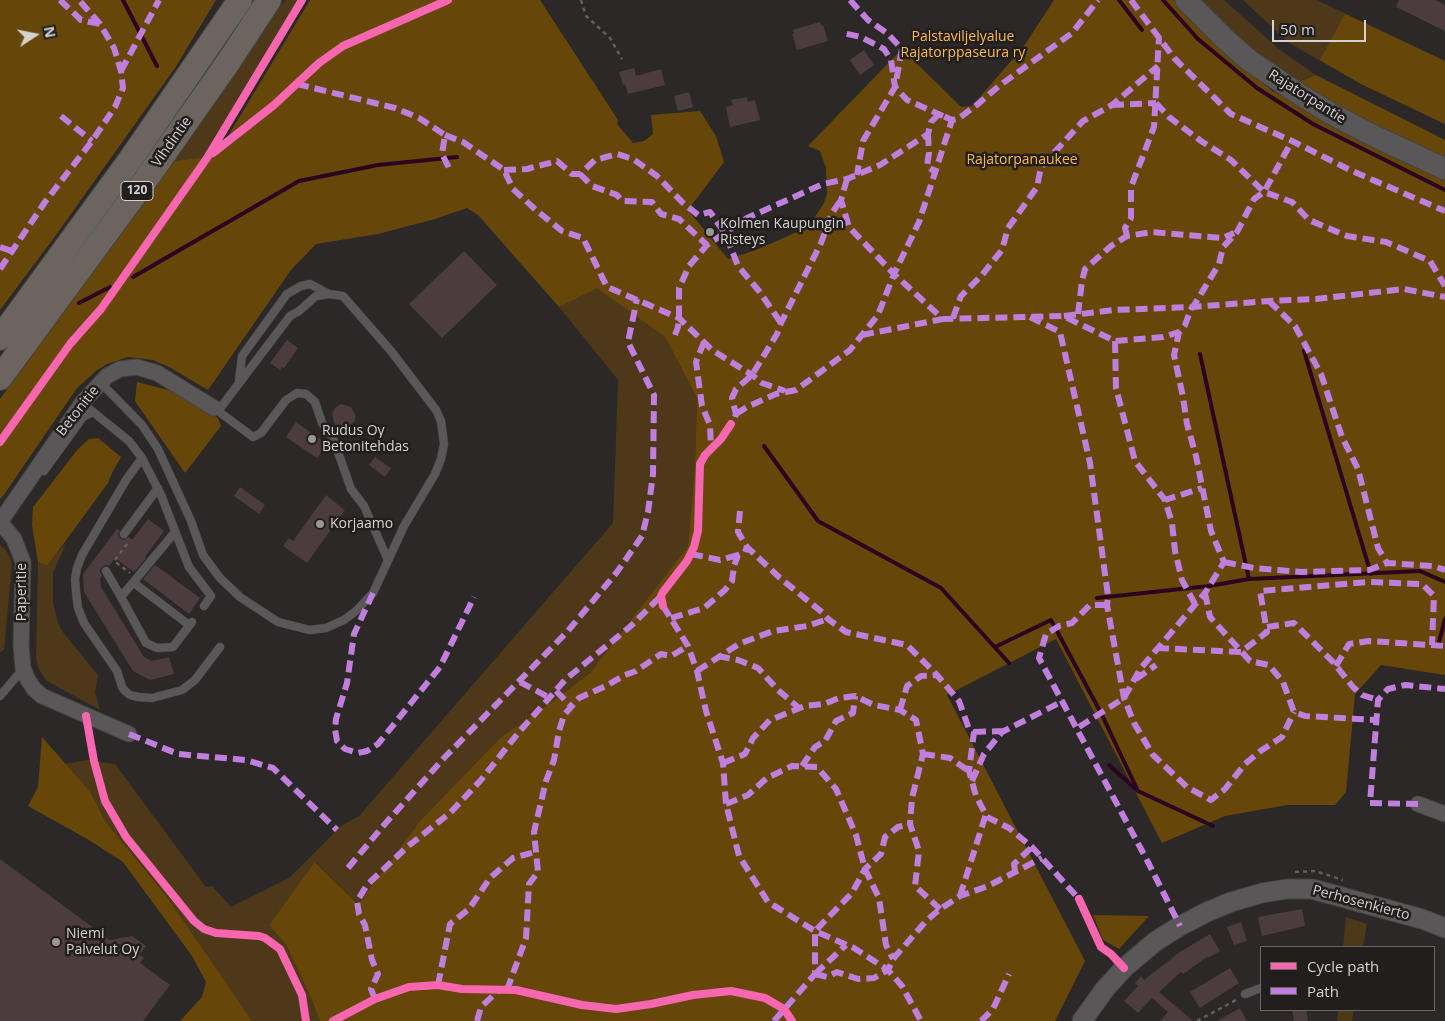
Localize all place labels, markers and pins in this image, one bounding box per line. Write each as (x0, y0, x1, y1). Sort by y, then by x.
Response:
place label: Kolmen Kaupungin Risteys (720, 216, 844, 248)
marker: Kolmen Kaupungin Risteys (704, 226, 716, 238)
place label: Rudus Oy Betonitehdas (322, 423, 409, 456)
marker: Rudus Oy Betonitehdas (306, 433, 318, 445)
place label: Korjaamo (330, 516, 393, 532)
marker: Korjaamo (314, 518, 326, 530)
place label: Niemi Palvelut Oy (66, 926, 139, 959)
marker: Niemi Palvelut Oy (50, 936, 62, 948)

